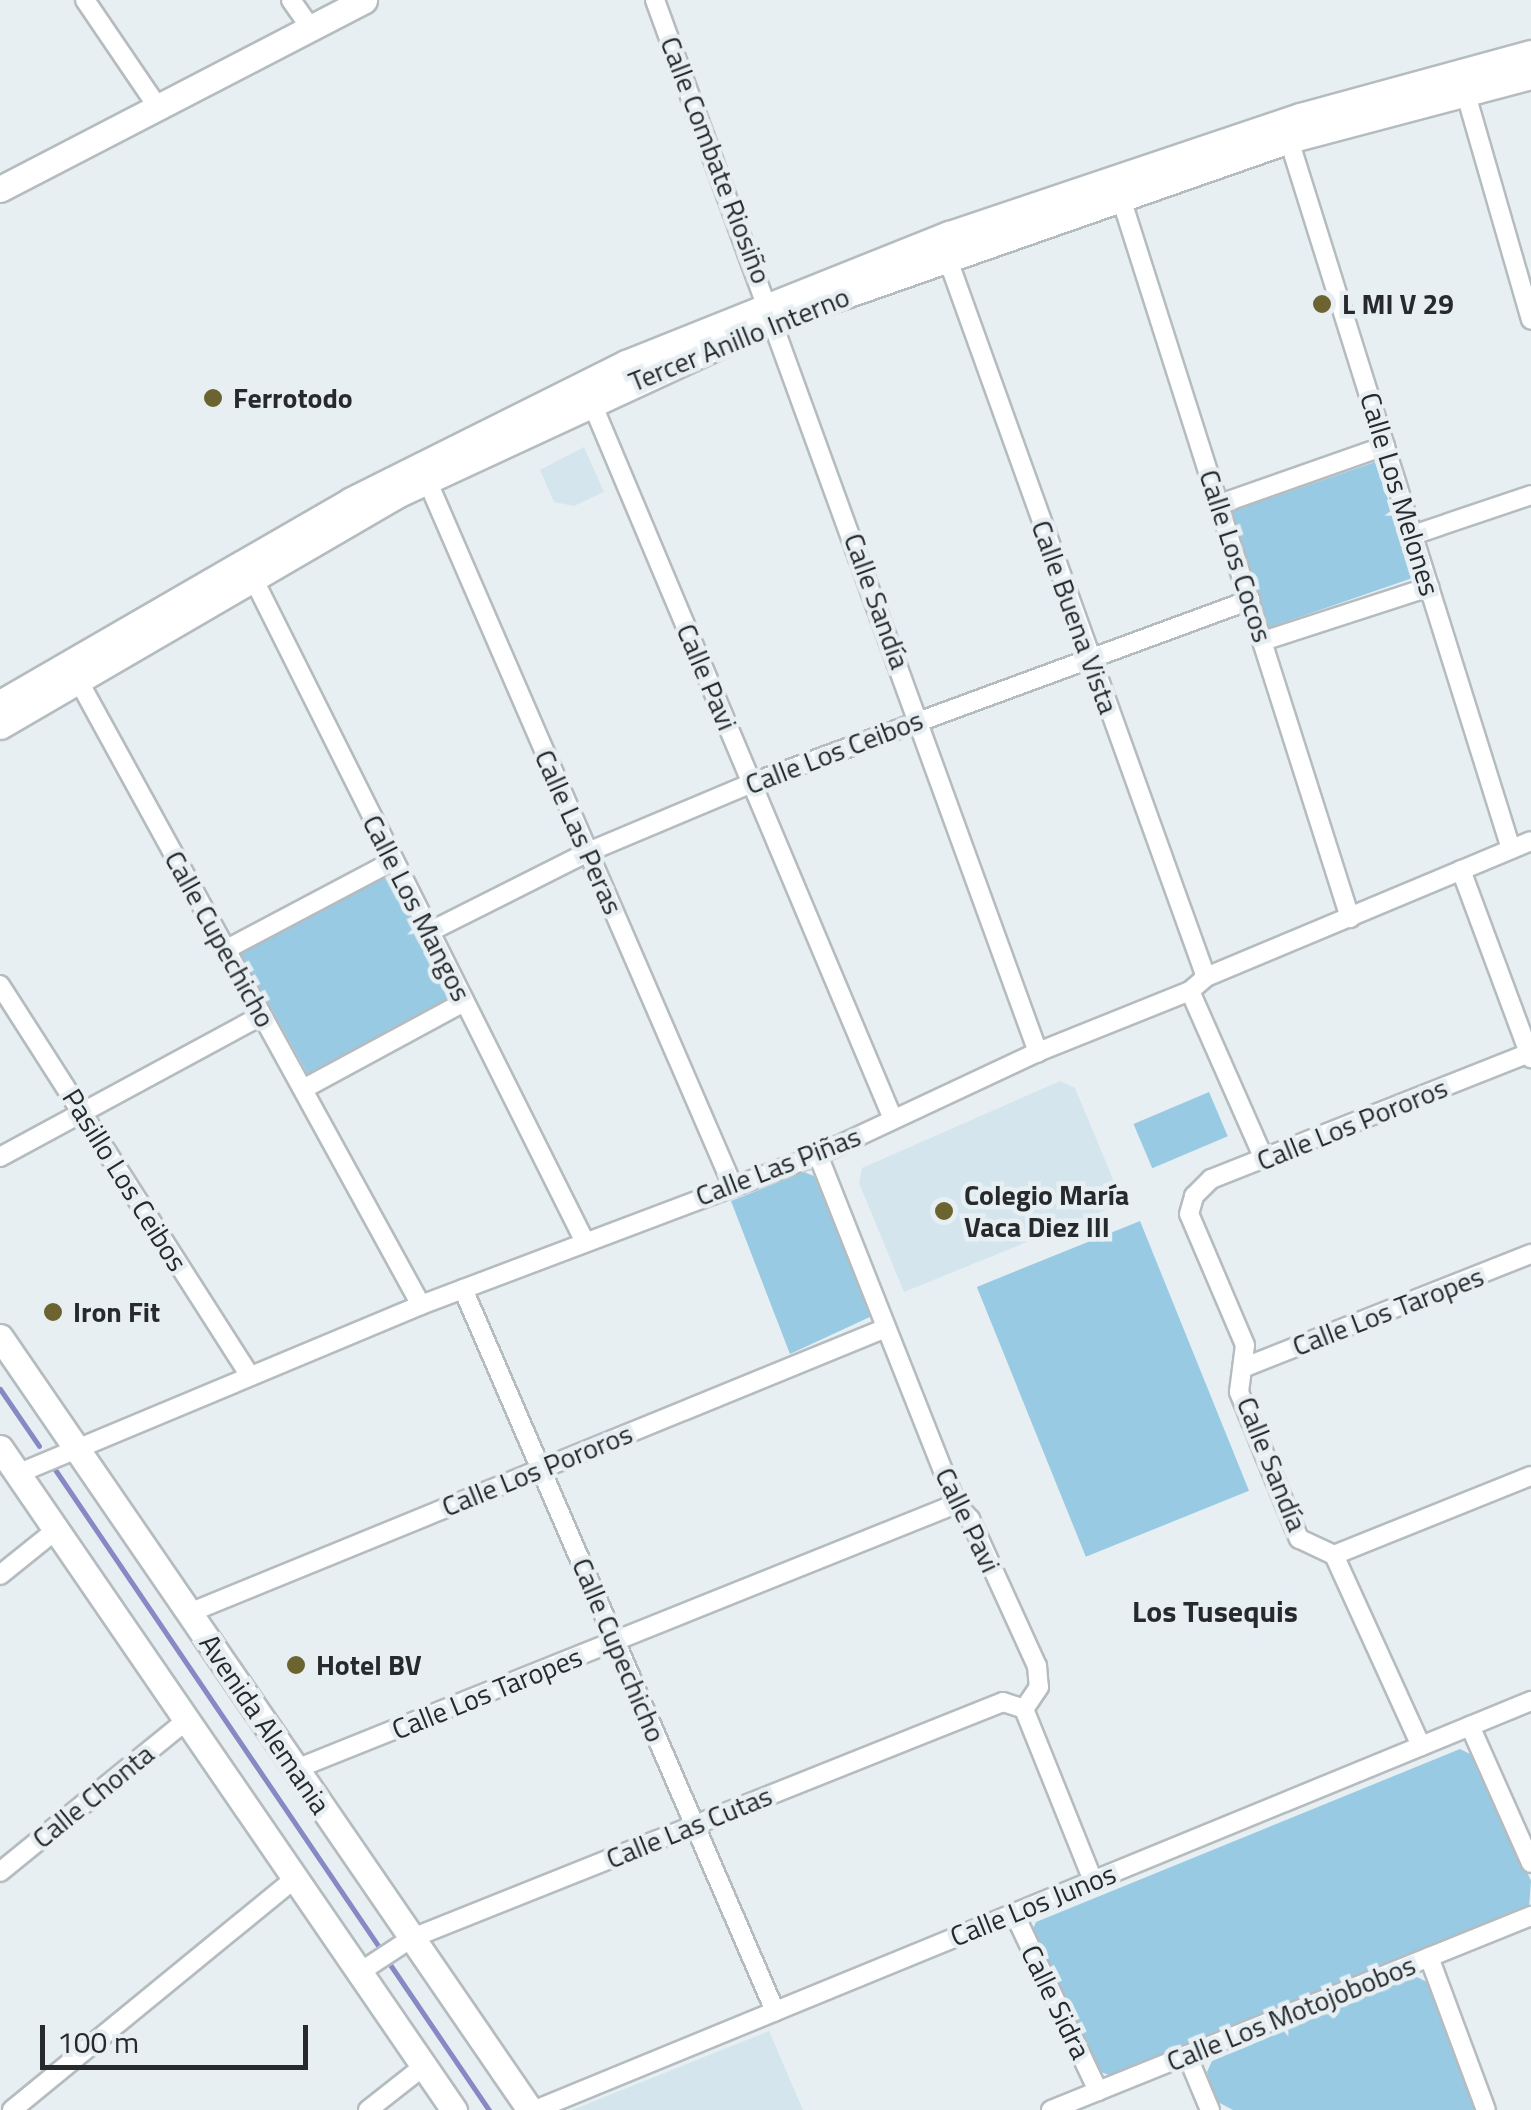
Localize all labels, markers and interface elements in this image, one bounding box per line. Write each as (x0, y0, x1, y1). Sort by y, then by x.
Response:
street label: Calle Combate Riosiño (653, 32, 779, 288)
street label: Tercer Anillo Interno (624, 279, 854, 399)
place label: L MI V 29 (1342, 287, 1454, 321)
marker: L MI V 29 (1311, 293, 1333, 315)
place label: Ferrotodo (233, 381, 353, 415)
marker: Ferrotodo (202, 387, 224, 409)
street label: Calle Los Melones (1353, 388, 1447, 600)
street label: Calle Los Cocos (1192, 466, 1280, 646)
street label: Calle Buena Vista (1024, 516, 1126, 718)
street label: Calle Sandía (837, 529, 917, 673)
street label: Calle Pavi (670, 619, 744, 735)
street label: Calle Los Ceibos (740, 703, 928, 801)
street label: Calle Las Peras (528, 745, 630, 919)
street label: Calle Los Mangos (356, 809, 478, 1007)
street label: Calle Cupechicho (158, 845, 282, 1033)
street label: Calle Los Pororos (1252, 1071, 1452, 1177)
street label: Pasillo Los Ceibos (56, 1083, 194, 1277)
street label: Calle Las Piñas (691, 1119, 865, 1213)
place label: Colegio María Vaca Diez III (964, 1178, 1129, 1244)
marker: Colegio María Vaca Diez III (933, 1200, 955, 1222)
street label: Calle Los Taropes (1288, 1259, 1488, 1363)
place label: Iron Fit (73, 1295, 160, 1329)
marker: Iron Fit (42, 1301, 64, 1323)
street label: Calle Sandía (1230, 1392, 1314, 1536)
street label: Calle Los Pororos (437, 1417, 637, 1523)
street label: Calle Pavi (928, 1462, 1008, 1578)
street label: Calle Cupechicho (565, 1553, 673, 1747)
district label: Los Tusequis (1132, 1593, 1298, 1629)
street label: Avenida Alemania (192, 1628, 338, 1820)
street label: Calle Los Taropes (387, 1640, 587, 1746)
place label: Hotel BV (316, 1648, 422, 1682)
marker: Hotel BV (285, 1654, 307, 1676)
street label: Calle Chonta (26, 1737, 160, 1855)
street label: Calle Las Cutas (601, 1778, 777, 1876)
street label: Calle Los Junos (945, 1857, 1121, 1953)
street label: Calle Sidra (1014, 1940, 1098, 2064)
street label: Calle Los Motojobobos (1162, 1948, 1420, 2078)
scale bar (45, 2005, 312, 2067)
text: 100 m (57, 2019, 139, 2065)

